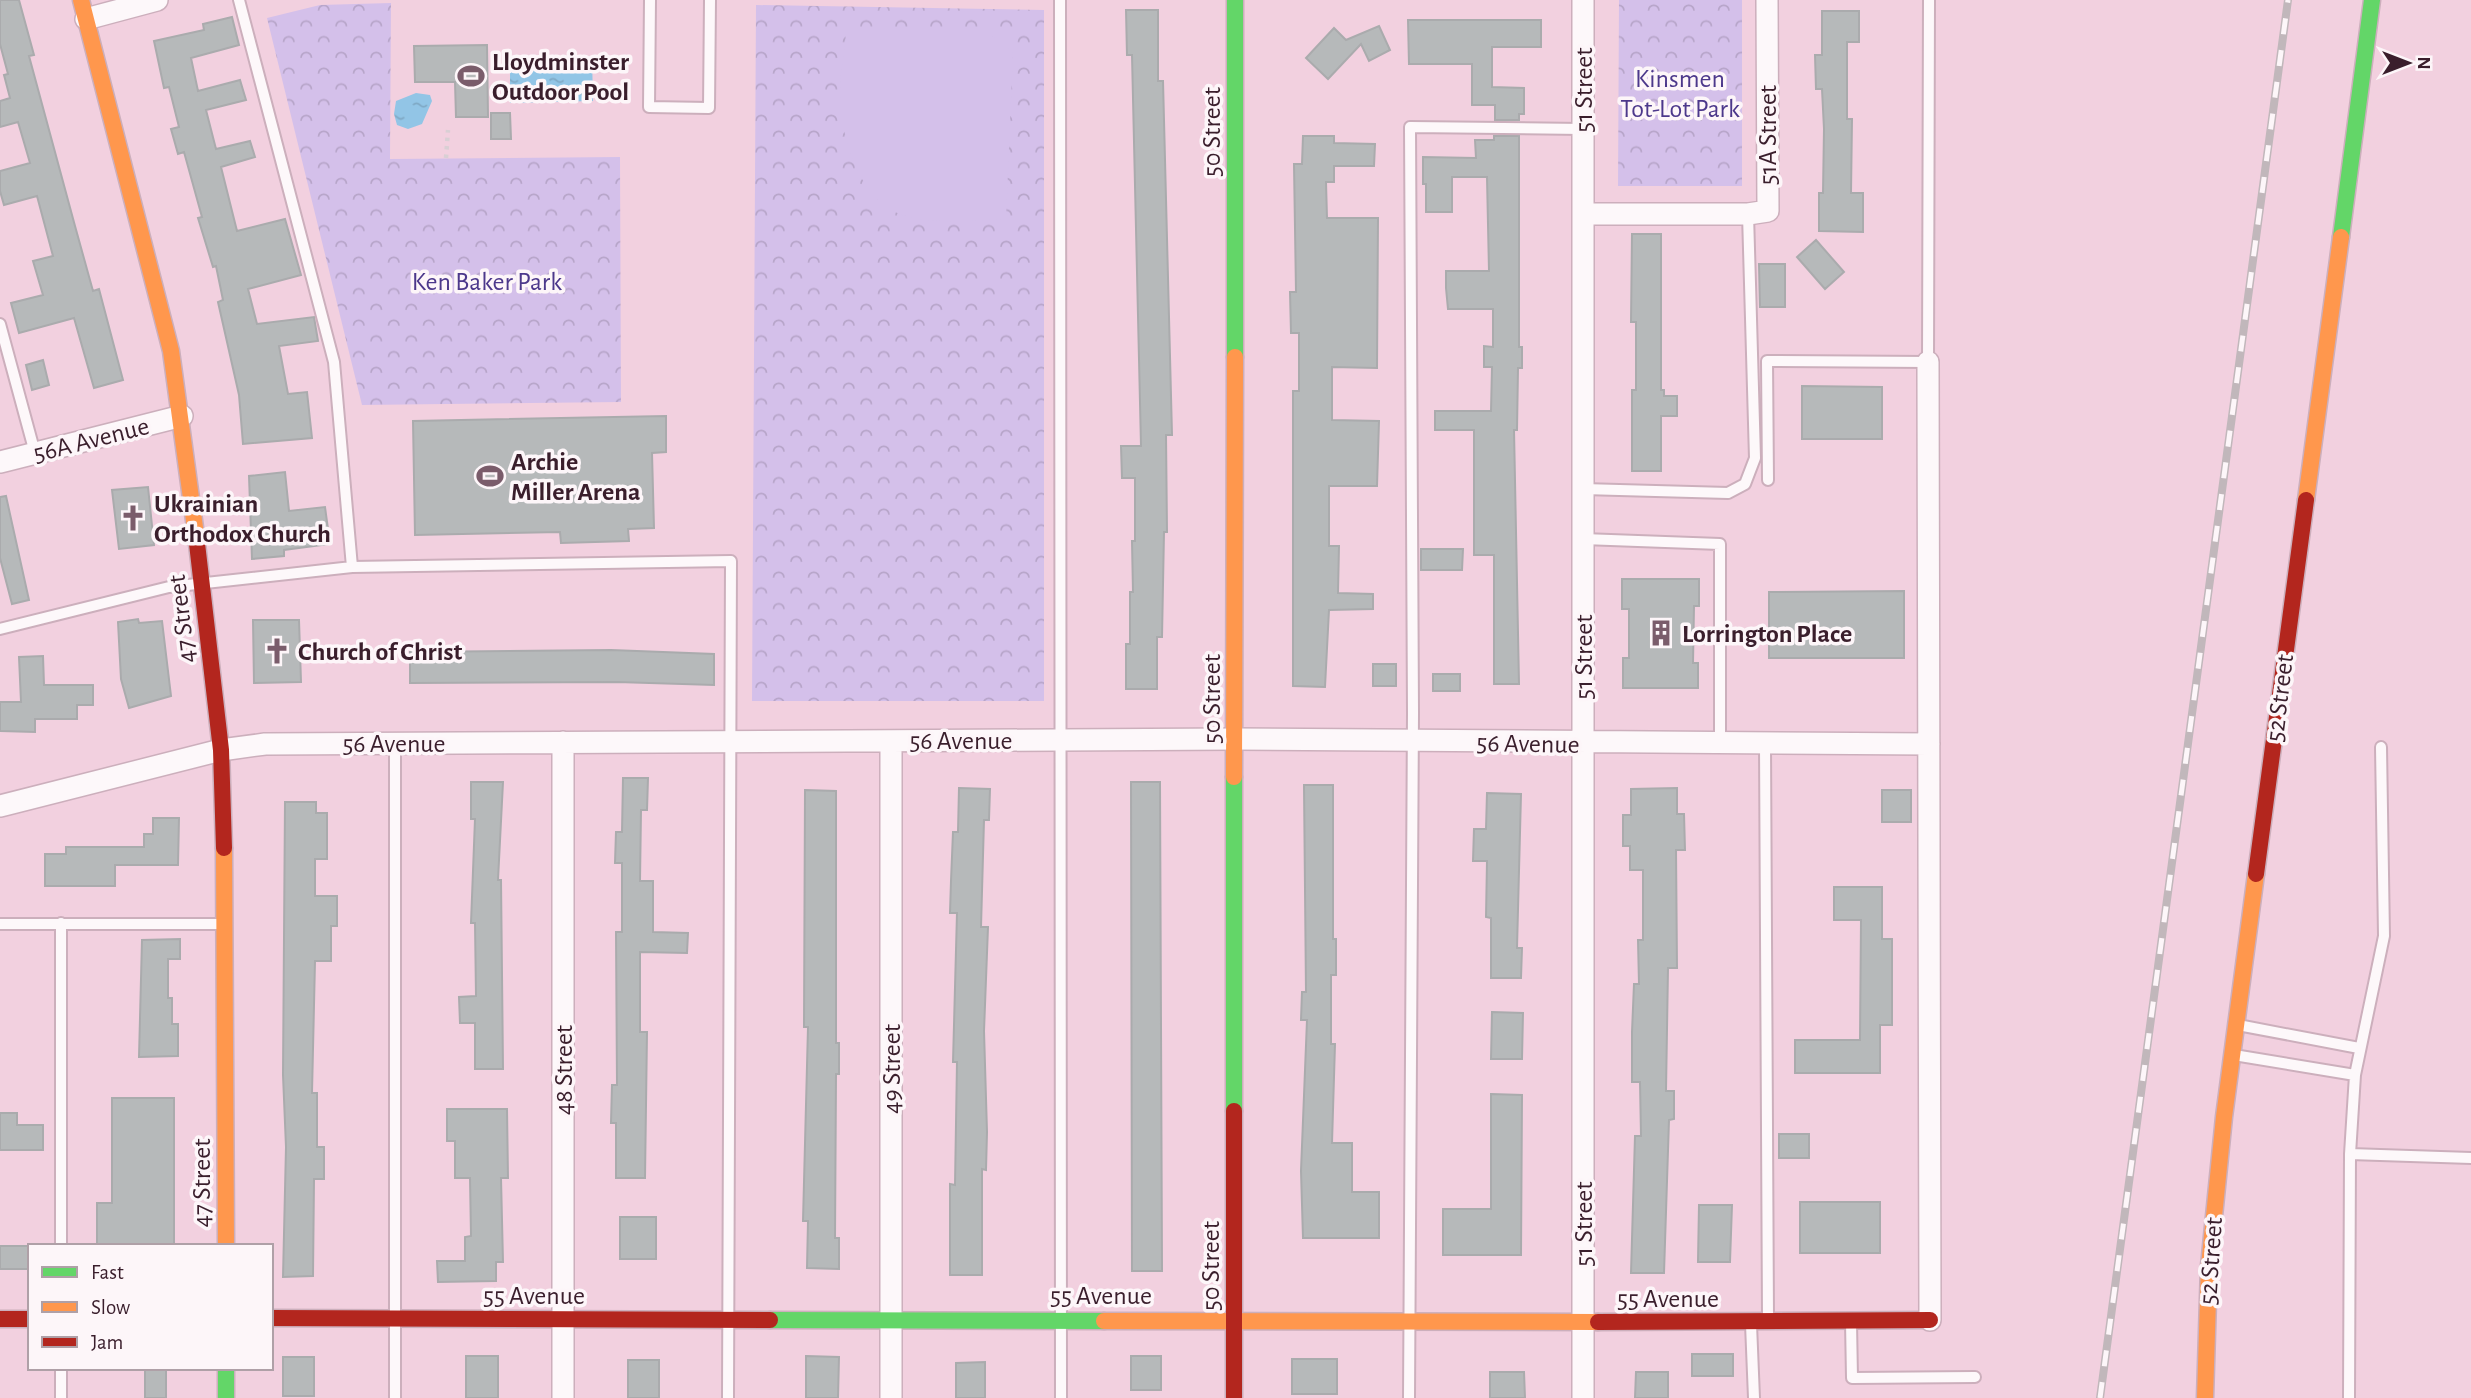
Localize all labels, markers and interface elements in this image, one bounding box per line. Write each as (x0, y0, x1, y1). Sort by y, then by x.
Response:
north arrow (2373, 28, 2443, 98)
street label: 51 Street (1571, 47, 1597, 133)
place label: Lloydminster Outdoor Pool (492, 49, 629, 105)
text: N (2414, 56, 2433, 70)
sports icon: Lloydminster Outdoor Pool (456, 61, 486, 91)
park label: Kinsmen Tot-Lot Park (1620, 66, 1740, 122)
street label: 51A Street (1755, 85, 1781, 185)
street label: 50 Street (1199, 87, 1225, 177)
park label: Ken Baker Park (412, 269, 562, 295)
street label: 56A Avenue (31, 413, 152, 467)
place label: Archie Miller Arena (511, 449, 640, 505)
sports icon: Archie Miller Arena (475, 461, 505, 491)
place label: Ukrainian Orthodox Church (154, 491, 331, 547)
church icon: Ukrainian Orthodox Church (118, 503, 148, 533)
street label: 47 Street (164, 573, 200, 665)
street label: 51 Street (1571, 614, 1597, 700)
building icon: Lorrington Place (1646, 618, 1676, 648)
place label: Lorrington Place (1682, 621, 1852, 647)
church icon: Church of Christ (262, 636, 292, 666)
place label: Church of Christ (298, 639, 462, 665)
street label: 52 Street (2262, 653, 2298, 743)
street label: 50 Street (1199, 654, 1225, 744)
street label: 56 Avenue (909, 728, 1013, 754)
street label: 56 Avenue (1476, 730, 1580, 758)
street label: 56 Avenue (342, 731, 446, 757)
street label: 49 Street (879, 1024, 905, 1114)
street label: 48 Street (551, 1025, 577, 1115)
street label: 47 Street (189, 1139, 215, 1227)
street label: 51 Street (1571, 1181, 1597, 1267)
street label: 52 Street (2195, 1216, 2227, 1306)
street label: 50 Street (1198, 1221, 1224, 1311)
legend (28, 1244, 273, 1370)
text: Fast (91, 1262, 124, 1283)
street label: 55 Avenue (483, 1283, 585, 1309)
street label: 55 Avenue (1050, 1283, 1152, 1309)
street label: 55 Avenue (1617, 1286, 1719, 1312)
text: Slow (91, 1297, 130, 1318)
text: Jam (91, 1332, 123, 1353)

